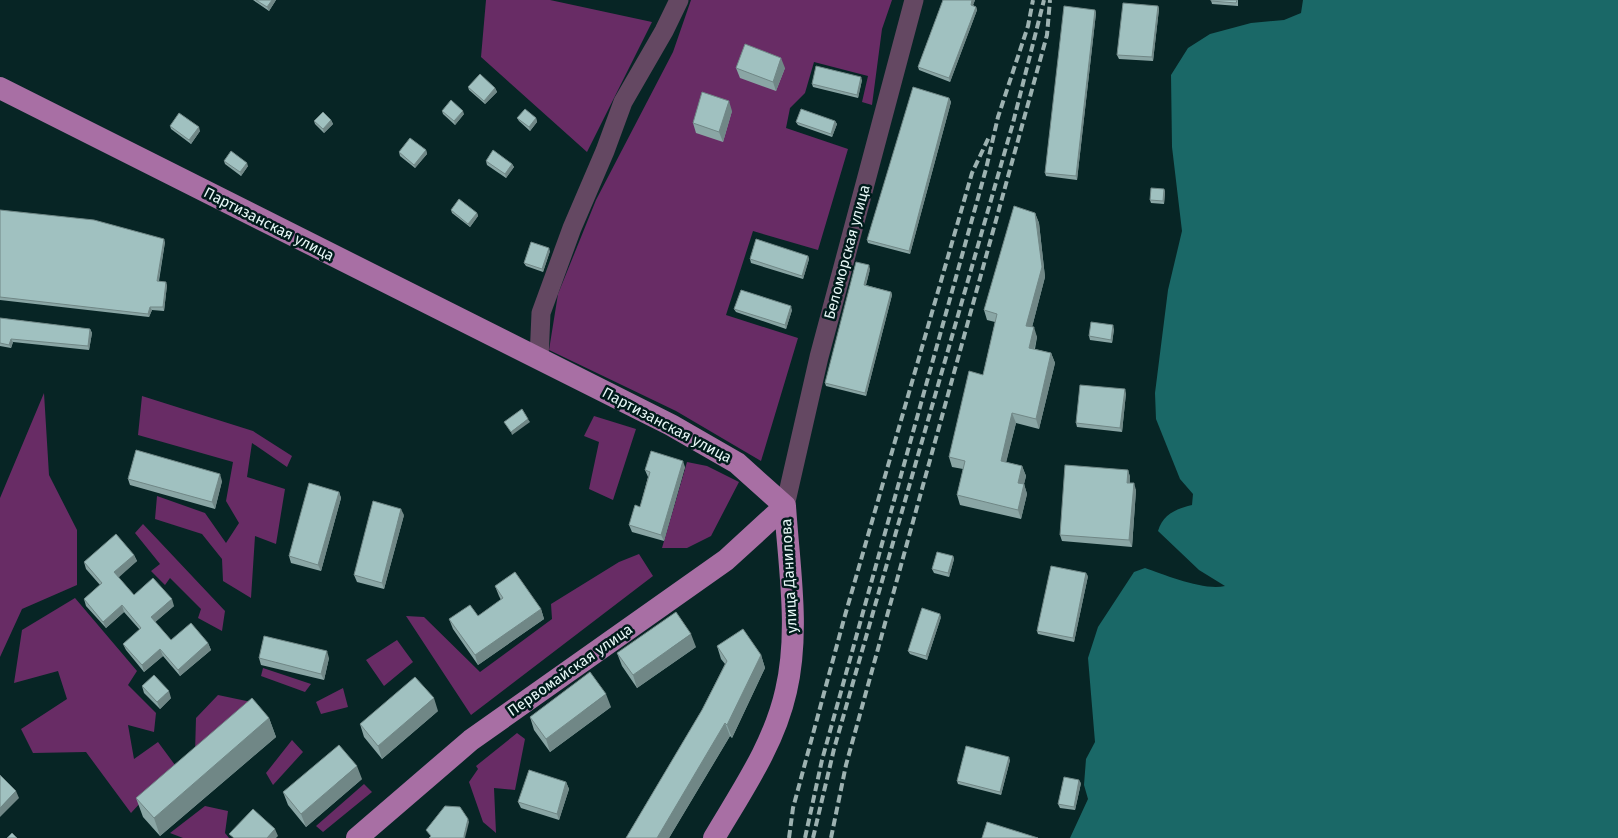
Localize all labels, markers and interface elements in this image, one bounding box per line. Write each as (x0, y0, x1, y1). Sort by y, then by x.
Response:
street label: Партизанская улица (201, 183, 337, 265)
street label: Беломорская улица (820, 183, 874, 321)
street label: Партизанская улица (599, 383, 735, 467)
street label: улица Данилова (777, 518, 801, 634)
street label: Первомайская улица (504, 620, 636, 720)

